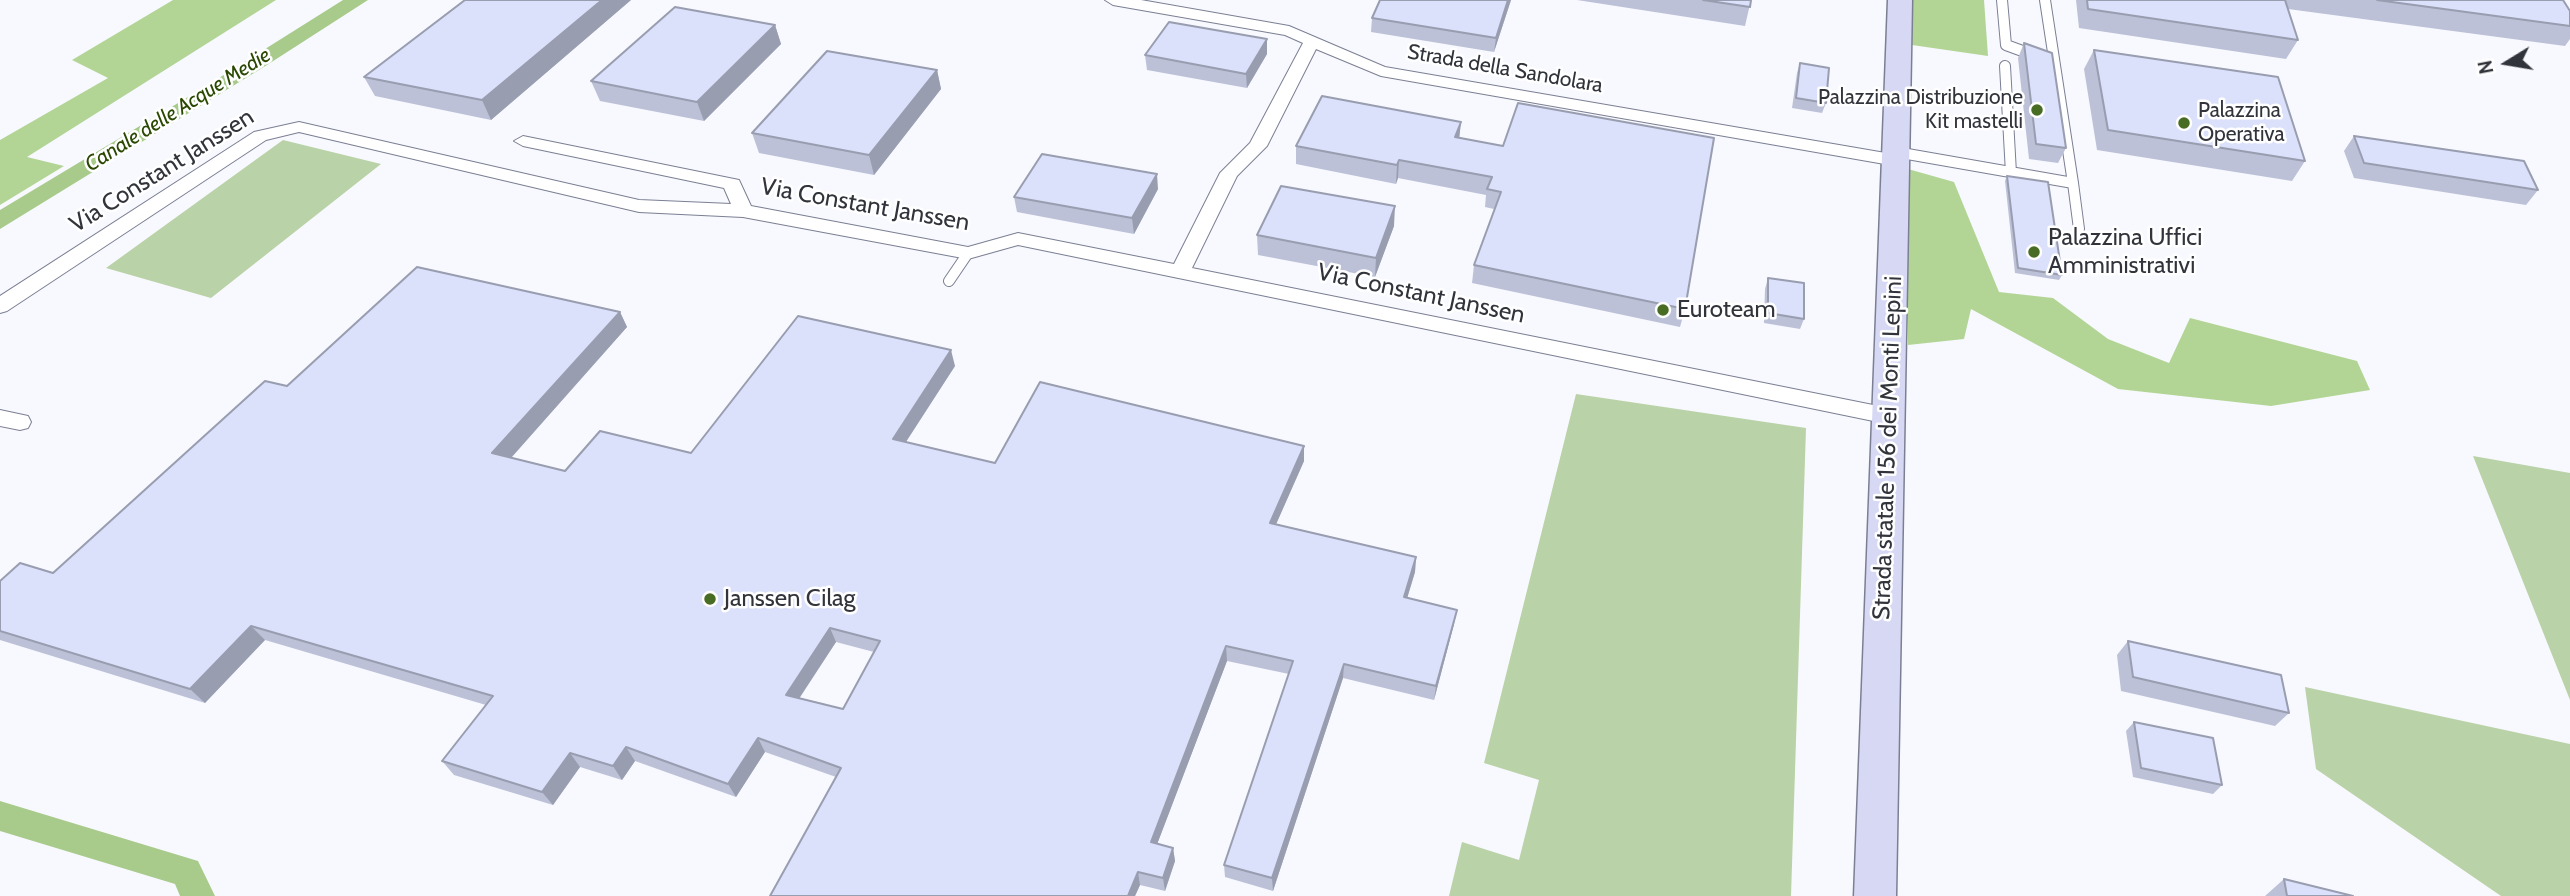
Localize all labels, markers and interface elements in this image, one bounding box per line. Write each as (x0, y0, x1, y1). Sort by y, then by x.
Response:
north arrow (2472, 28, 2542, 98)
street label: Strada della Sandolara (1405, 39, 1605, 99)
water label: Canale delle Acque Medie (81, 43, 275, 177)
text: N (2473, 58, 2498, 76)
place label: Palazzina Distribuzione Kit mastelli (1818, 85, 2023, 135)
place label: Palazzina Operativa (2198, 98, 2285, 148)
marker: Palazzina Distribuzione Kit mastelli (2029, 102, 2045, 118)
street label: Via Constant Janssen (65, 103, 259, 239)
marker: Palazzina Operativa (2176, 115, 2192, 131)
street label: Via Constant Janssen (758, 172, 972, 238)
place label: Palazzina Uffici Amministrativi (2048, 224, 2202, 280)
marker: Palazzina Uffici Amministrativi (2026, 244, 2042, 260)
street label: Via Constant Janssen (1315, 258, 1527, 330)
street label: Strada statale 156 dei Monti Lepini (1868, 275, 1908, 621)
place label: Euroteam (1677, 296, 1776, 324)
marker: Euroteam (1655, 302, 1671, 318)
place label: Janssen Cilag (724, 585, 856, 613)
marker: Janssen Cilag (702, 591, 718, 607)

